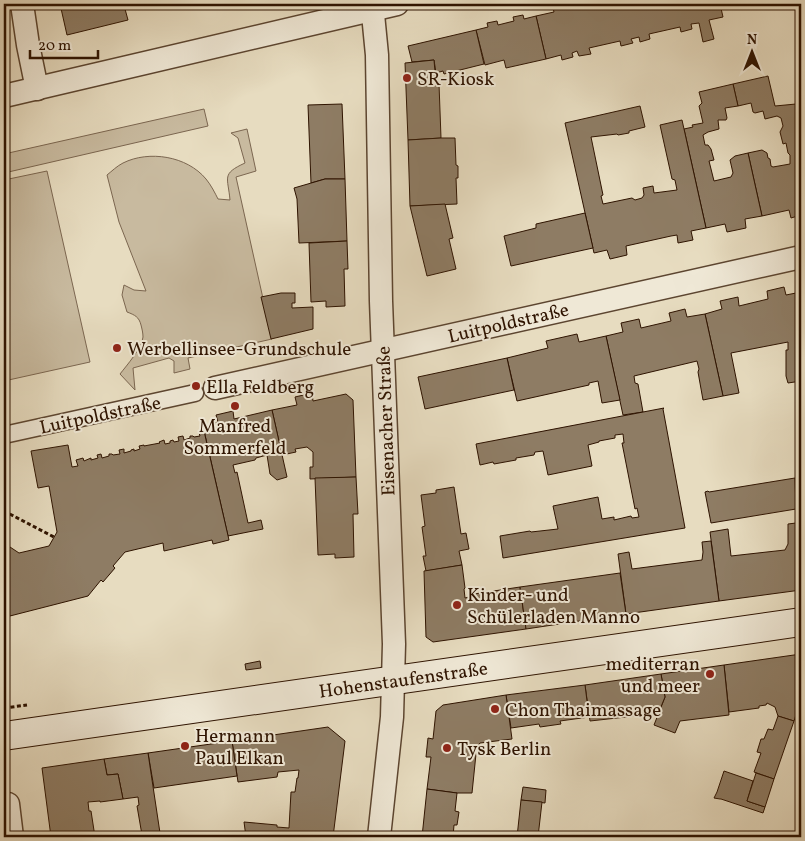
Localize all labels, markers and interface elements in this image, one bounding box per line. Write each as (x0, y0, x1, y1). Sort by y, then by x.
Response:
scale bar (30, 28, 98, 60)
north arrow (728, 28, 778, 78)
text: N (747, 31, 757, 50)
text: 20 m (38, 36, 71, 57)
place label: SR-Kiosk (417, 67, 494, 93)
marker: SR-Kiosk (401, 72, 413, 84)
street label: Luitpoldstraße (445, 297, 572, 351)
place label: Werbellinsee-Grundschule (127, 337, 351, 363)
marker: Werbellinsee-Grundschule (111, 342, 123, 354)
street label: Eisenacher Straße (371, 345, 403, 496)
place label: Ella Feldberg (206, 375, 314, 401)
marker: Ella Feldberg (190, 380, 202, 392)
street label: Luitpoldstraße (37, 390, 164, 442)
marker: Manfred Sommerfeld (229, 400, 241, 412)
place label: Manfred Sommerfeld (183, 414, 287, 462)
place label: Kinder- und Schülerladen Manno (467, 583, 640, 631)
marker: Kinder- und Schülerladen Manno (451, 599, 463, 611)
place label: mediterran und meer (606, 652, 700, 700)
street label: Hohenstaufenstraße (317, 656, 489, 706)
marker: mediterran und meer (704, 668, 716, 680)
place label: Chon Thaimassage (505, 698, 661, 724)
marker: Chon Thaimassage (489, 703, 501, 715)
place label: Hermann Paul Elkan (195, 724, 284, 772)
place label: Tysk Berlin (457, 737, 551, 763)
marker: Hermann Paul Elkan (179, 740, 191, 752)
marker: Tysk Berlin (441, 742, 453, 754)

